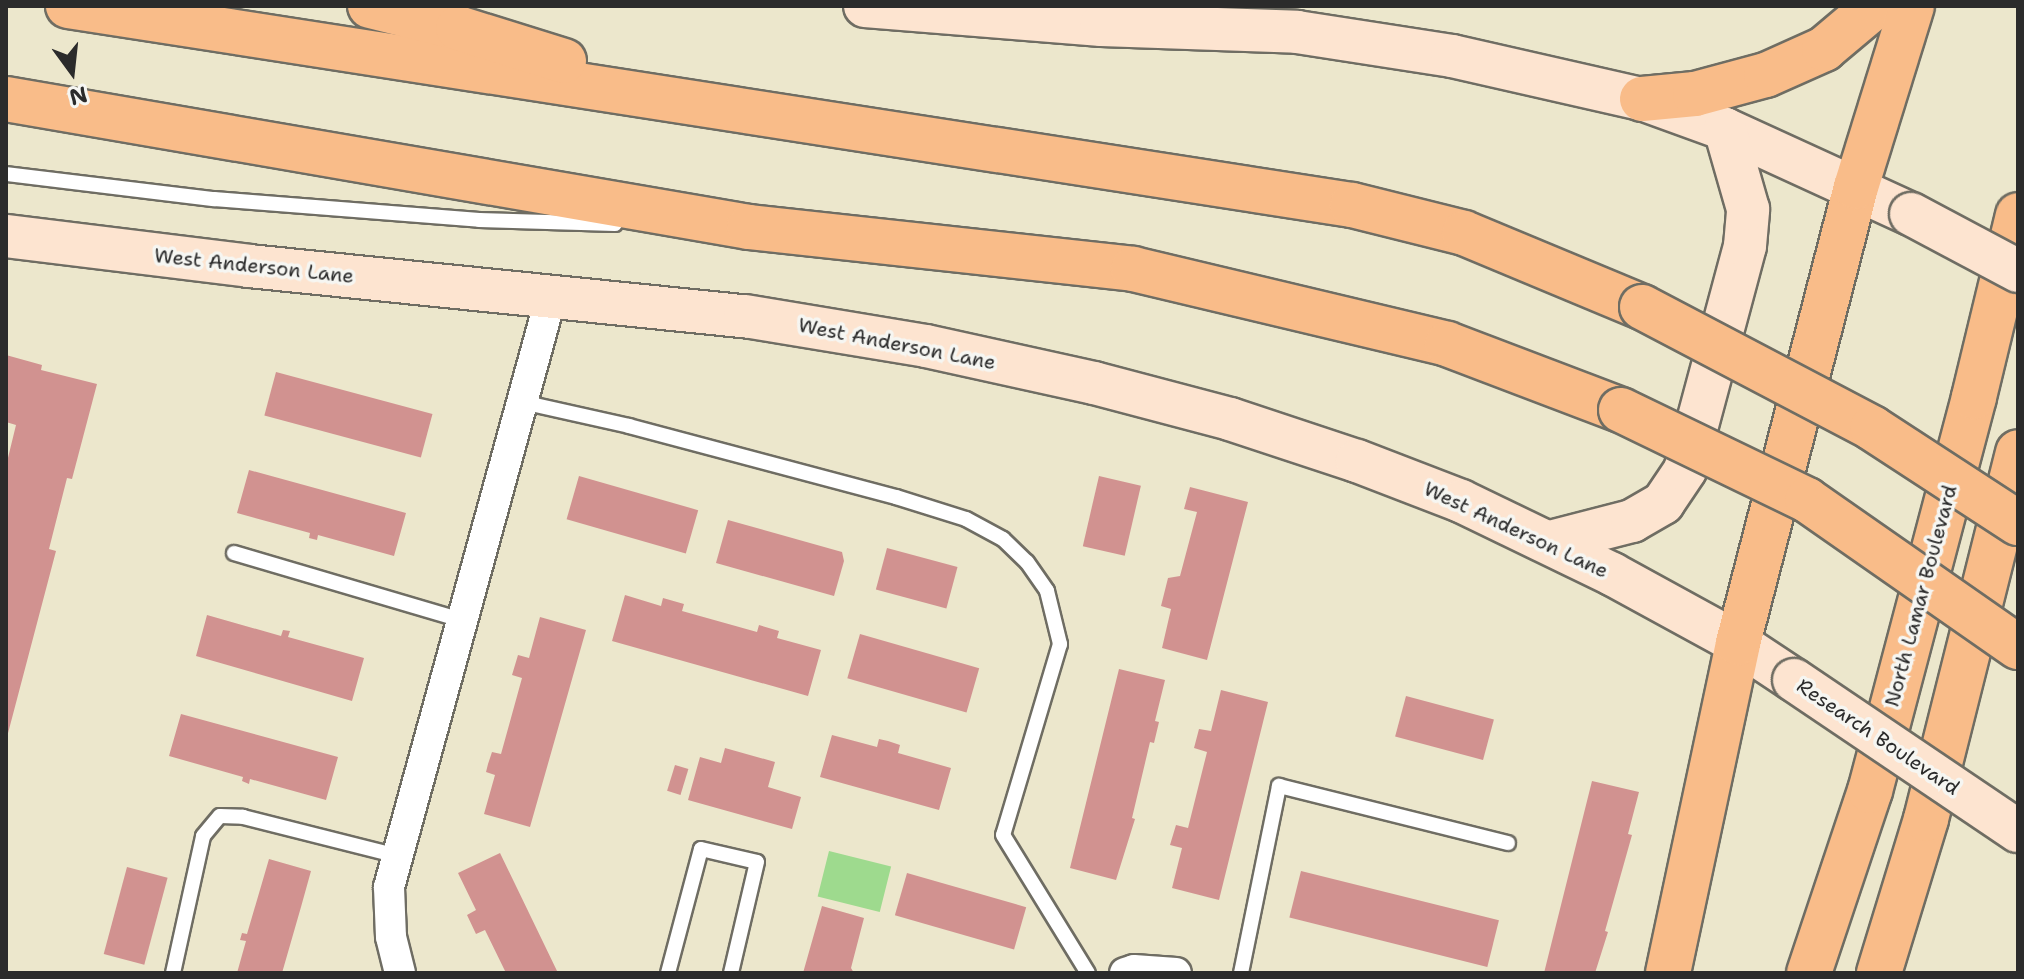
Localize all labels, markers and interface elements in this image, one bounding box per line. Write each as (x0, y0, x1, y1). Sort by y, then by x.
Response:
north arrow (32, 32, 112, 112)
text: N (66, 79, 91, 112)
street label: West Anderson Lane (153, 244, 355, 288)
street label: West Anderson Lane (796, 313, 998, 375)
street label: West Anderson Lane (1420, 477, 1612, 583)
street label: North Lamar Boulevard (1880, 483, 1962, 709)
street label: Research Boulevard (1792, 674, 1964, 800)

